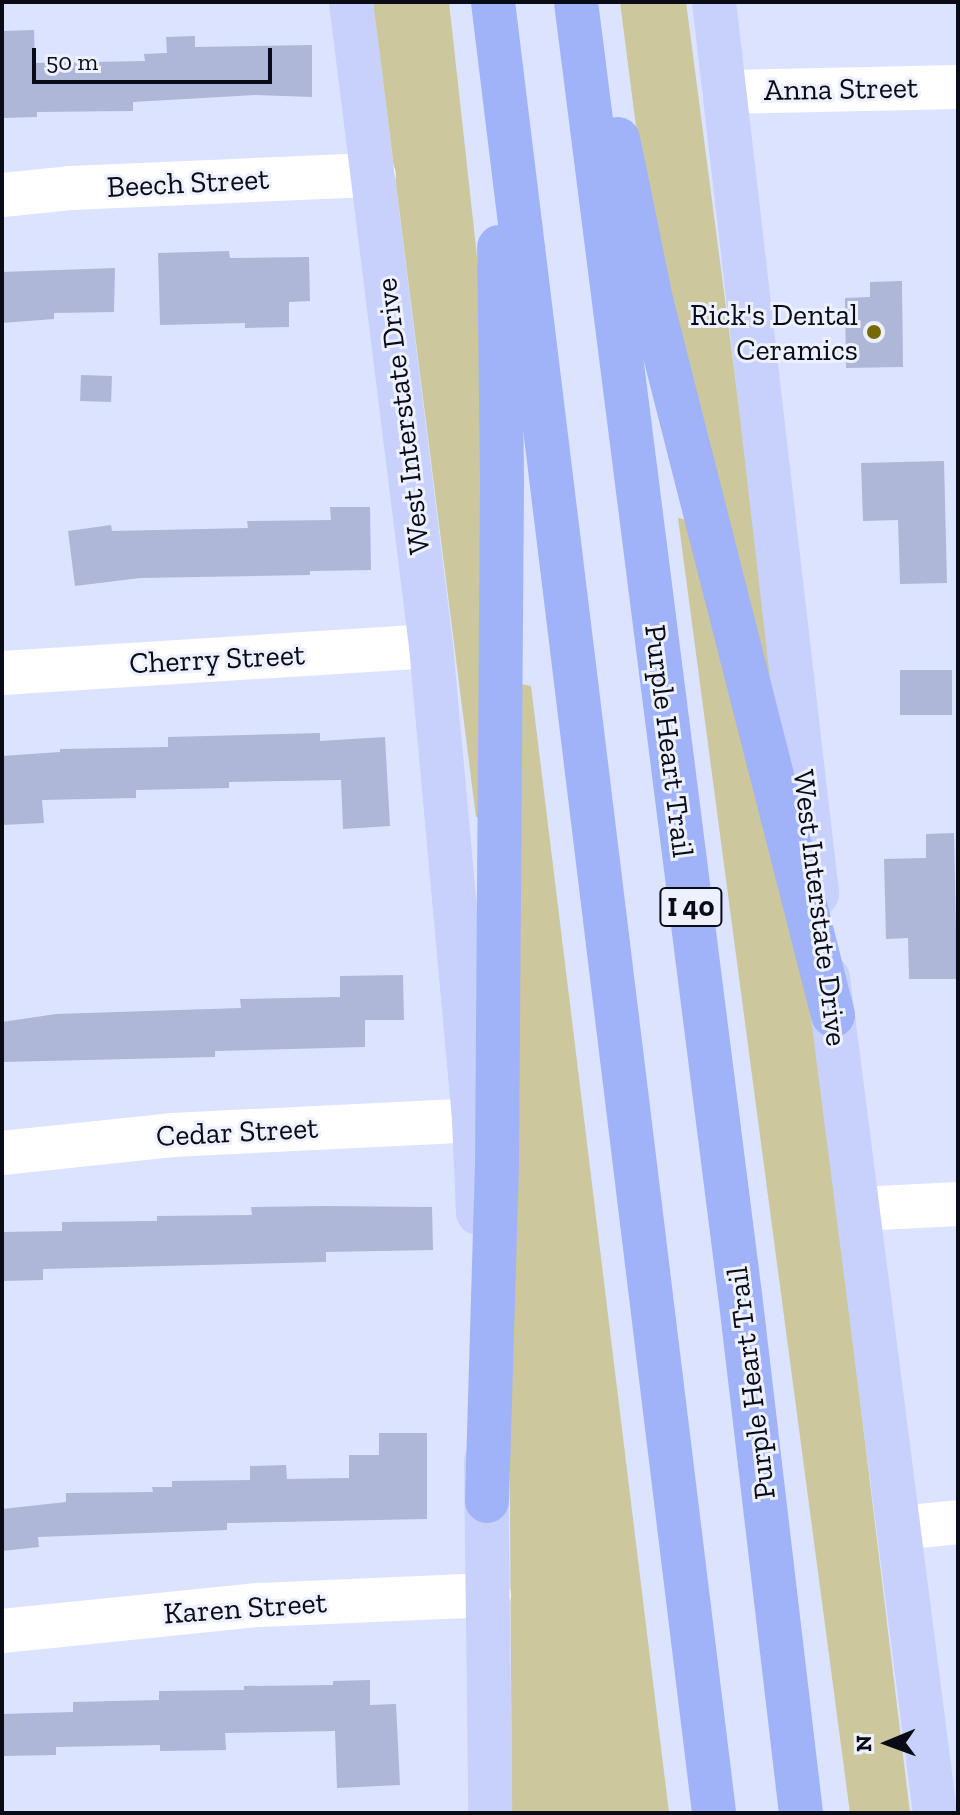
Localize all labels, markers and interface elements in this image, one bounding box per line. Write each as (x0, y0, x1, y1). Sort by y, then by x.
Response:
scale bar (36, 32, 276, 82)
text: 50 m (46, 47, 98, 76)
street label: Anna Street (764, 70, 918, 108)
street label: Beech Street (106, 161, 270, 205)
street label: West Interstate Drive (368, 276, 438, 556)
place label: Rick's Dental Ceramics (690, 297, 858, 368)
marker: Rick's Dental Ceramics (865, 323, 883, 341)
street label: Purple Heart Trail (637, 622, 701, 860)
street label: Cherry Street (128, 636, 306, 682)
street label: West Interstate Drive (785, 768, 855, 1048)
road number: I 40 (659, 883, 723, 931)
street label: Cedar Street (155, 1110, 319, 1154)
street label: Purple Heart Trail (719, 1264, 783, 1502)
street label: Karen Street (162, 1584, 328, 1632)
north arrow (848, 1703, 928, 1783)
text: N (850, 1735, 877, 1752)

